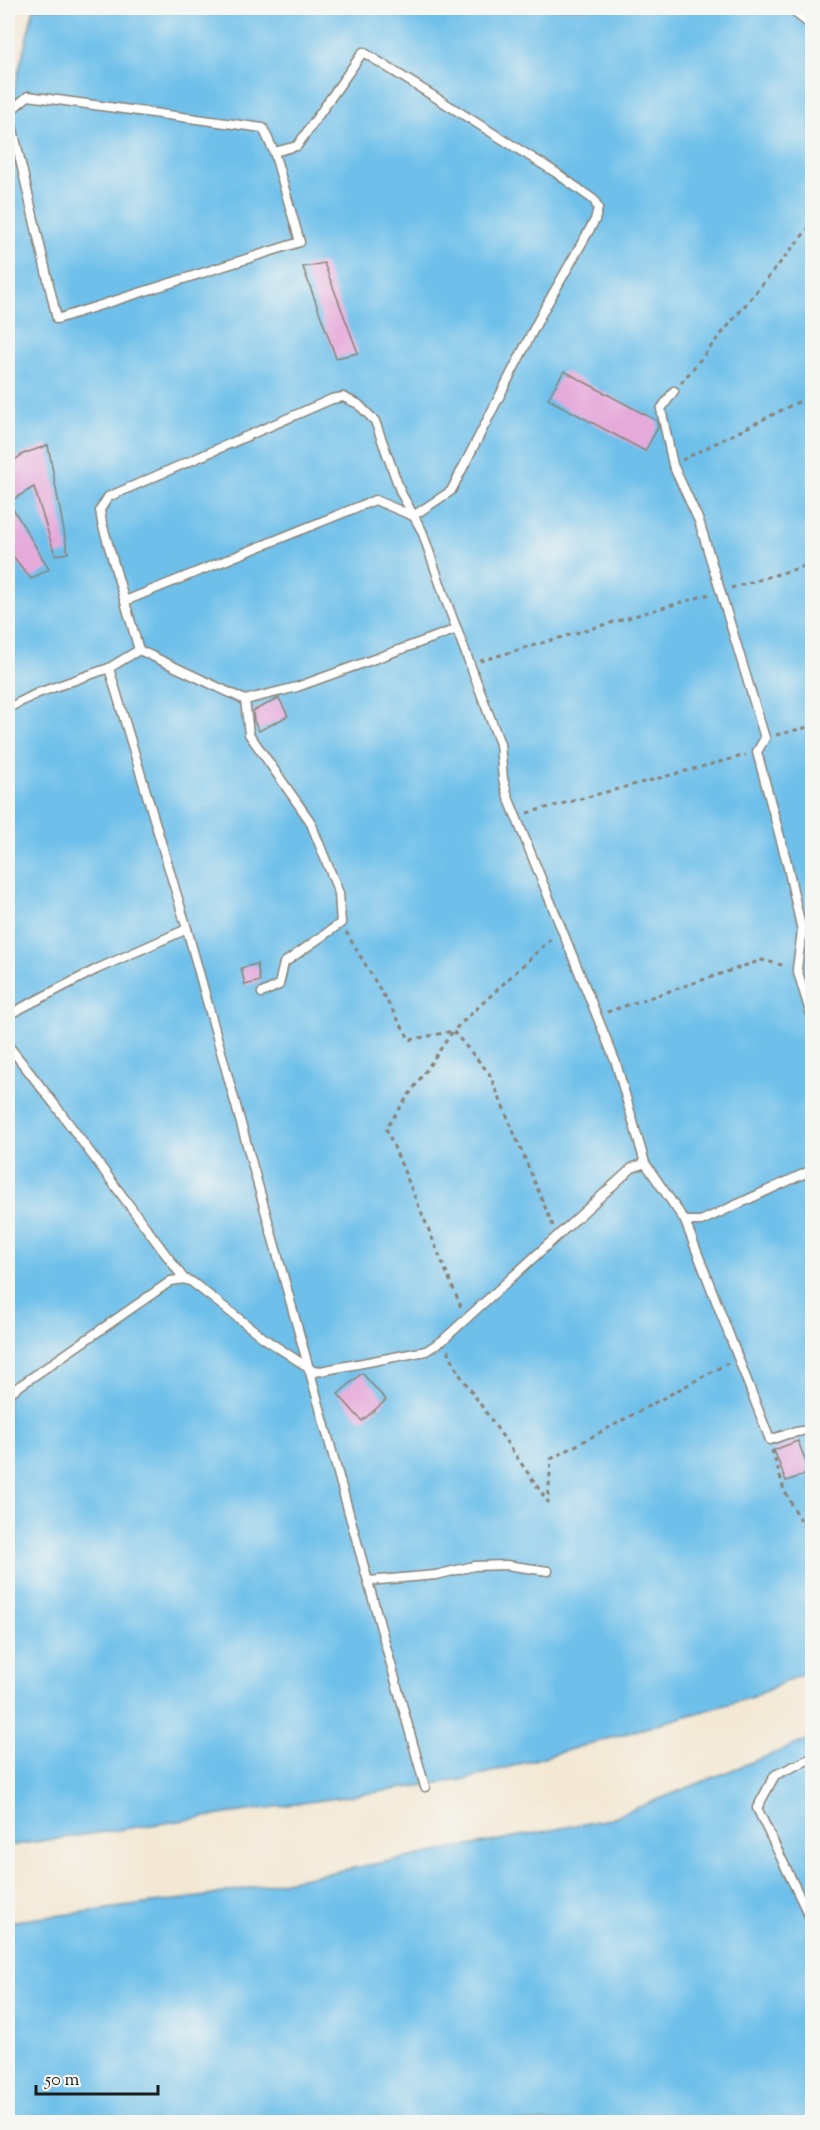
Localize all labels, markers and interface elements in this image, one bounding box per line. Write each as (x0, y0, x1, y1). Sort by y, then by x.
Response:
scale bar (36, 2058, 158, 2096)
text: 50 m (44, 2068, 80, 2094)

